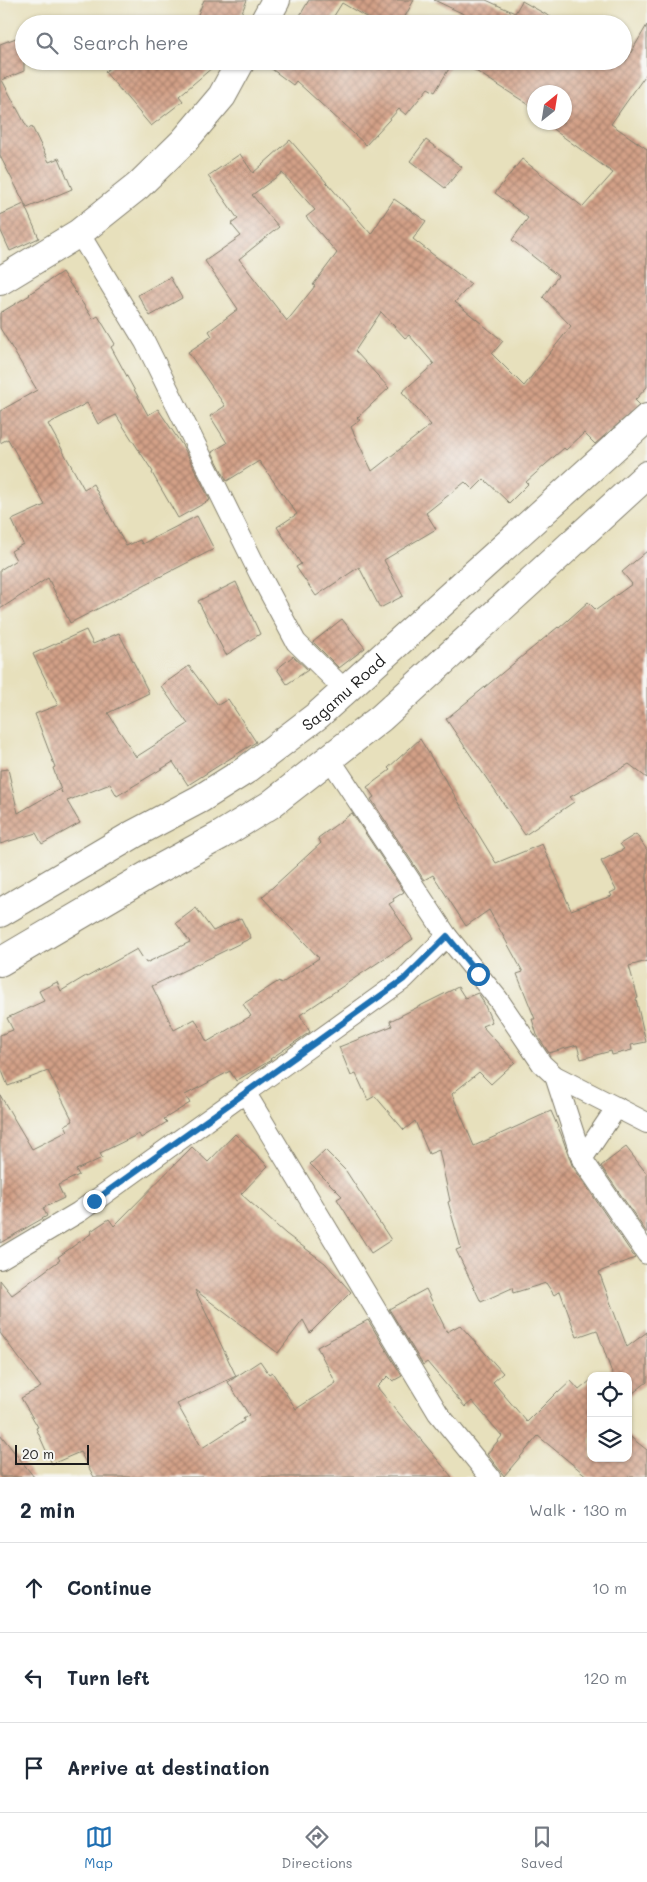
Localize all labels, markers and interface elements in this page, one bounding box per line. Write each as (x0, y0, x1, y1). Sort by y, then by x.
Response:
search box (15, 15, 632, 70)
icon: search (33, 29, 61, 57)
text: Search here (73, 30, 189, 55)
north arrow (527, 85, 572, 130)
street label: Sagamu Road (297, 649, 389, 735)
route start (467, 963, 490, 986)
route end (83, 1190, 106, 1213)
map controls (587, 1372, 632, 1462)
button: locate (587, 1372, 632, 1417)
button: layers (587, 1417, 632, 1462)
scale bar (15, 1442, 89, 1465)
text: 20 m (22, 1444, 54, 1463)
text: 2 min (20, 1496, 75, 1523)
text: Walk · 130 m (529, 1499, 627, 1520)
icon: ahead (20, 1574, 48, 1602)
text: Continue (67, 1575, 152, 1600)
text: 10 m (592, 1577, 627, 1598)
icon: left (20, 1664, 48, 1692)
text: Turn left (67, 1665, 150, 1690)
text: 120 m (583, 1667, 627, 1688)
icon: arrive (20, 1754, 48, 1782)
text: Arrive at destination (67, 1755, 270, 1780)
tab: Map (84, 1823, 113, 1872)
tab: Directions (281, 1823, 353, 1872)
tab: Saved (521, 1823, 563, 1872)

